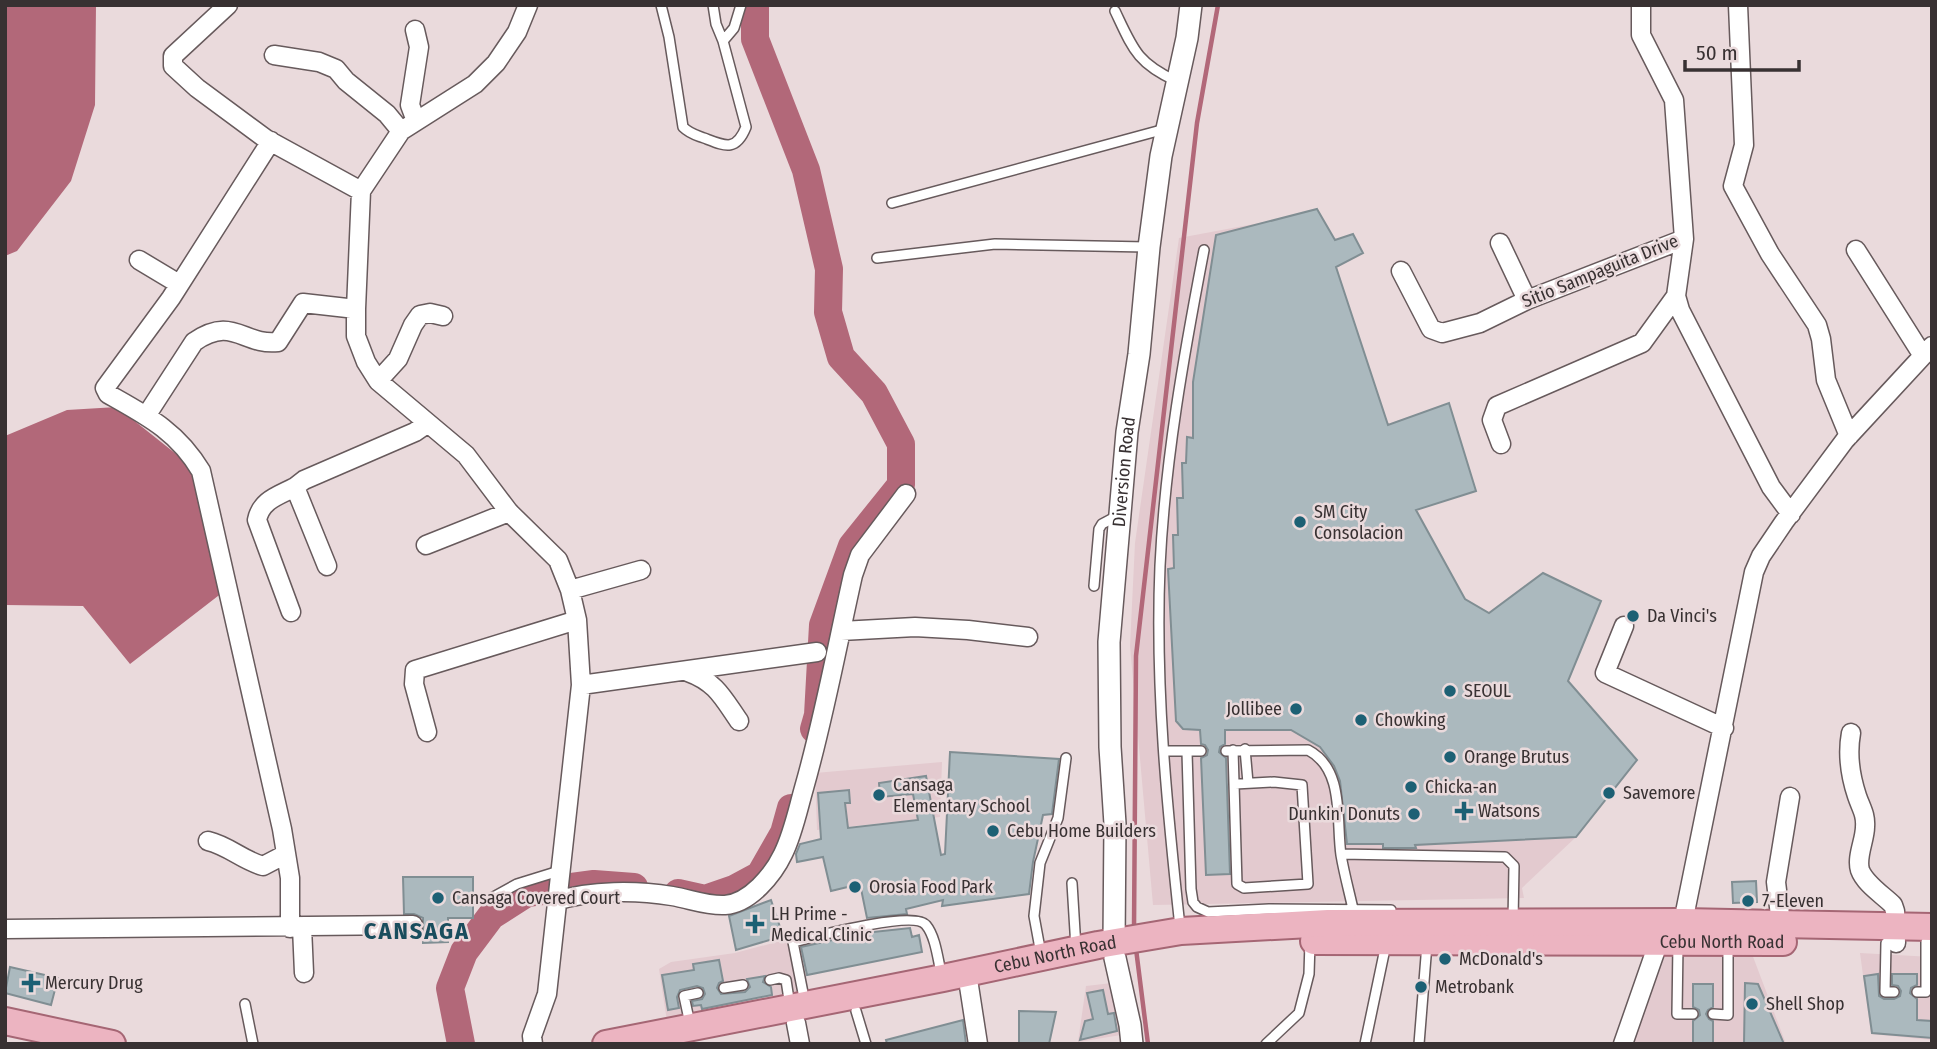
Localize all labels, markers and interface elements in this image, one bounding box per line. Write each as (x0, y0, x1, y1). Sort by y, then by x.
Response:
scale bar (1685, 28, 1799, 72)
text: 50 m (1696, 40, 1738, 66)
street label: Sitio Sampaguita Drive (1519, 230, 1681, 312)
street label: Diversion Road (1108, 415, 1140, 528)
place label: SM City Consolacion (1314, 501, 1404, 544)
marker: SM City Consolacion (1292, 514, 1308, 530)
place label: Da Vinci's (1647, 605, 1717, 627)
marker: Da Vinci's (1625, 608, 1641, 624)
place label: SEOUL (1464, 680, 1511, 702)
marker: SEOUL (1442, 683, 1458, 699)
place label: Jollibee (1226, 698, 1282, 720)
marker: Jollibee (1288, 701, 1304, 717)
place label: Chowking (1375, 709, 1446, 731)
marker: Chowking (1353, 712, 1369, 728)
place label: Orange Brutus (1464, 746, 1569, 768)
marker: Orange Brutus (1442, 749, 1458, 765)
place label: Cansaga Elementary School (893, 774, 1030, 817)
place label: Chicka-an (1425, 776, 1497, 798)
marker: Chicka-an (1403, 779, 1419, 795)
place label: Savemore (1623, 782, 1695, 804)
marker: Savemore (1601, 785, 1617, 801)
marker: Cansaga Elementary School (871, 787, 887, 803)
place label: Watsons (1478, 800, 1540, 822)
place label: Dunkin' Donuts (1288, 803, 1400, 825)
marker: Watsons (1456, 803, 1472, 819)
marker: Dunkin' Donuts (1406, 806, 1422, 822)
place label: Cebu Home Builders (1007, 820, 1156, 842)
marker: Cebu Home Builders (985, 823, 1001, 839)
place label: Orosia Food Park (869, 876, 993, 898)
marker: Orosia Food Park (847, 879, 863, 895)
place label: Cansaga Covered Court (452, 887, 620, 909)
marker: Cansaga Covered Court (430, 890, 446, 906)
place label: 7-Eleven (1762, 890, 1824, 912)
marker: 7-Eleven (1740, 893, 1756, 909)
place label: LH Prime - Medical Clinic (771, 903, 872, 946)
marker: LH Prime - Medical Clinic (745, 914, 765, 934)
district label: CANSAGA (364, 917, 470, 945)
street label: Cebu North Road (992, 931, 1118, 978)
street label: Cebu North Road (1660, 931, 1784, 953)
place label: McDonald's (1459, 948, 1543, 970)
marker: McDonald's (1437, 951, 1453, 967)
place label: Mercury Drug (45, 972, 143, 994)
marker: Mercury Drug (23, 975, 39, 991)
place label: Metrobank (1435, 976, 1515, 998)
marker: Metrobank (1413, 979, 1429, 995)
place label: Shell Shop (1766, 993, 1845, 1015)
marker: Shell Shop (1744, 996, 1760, 1012)

